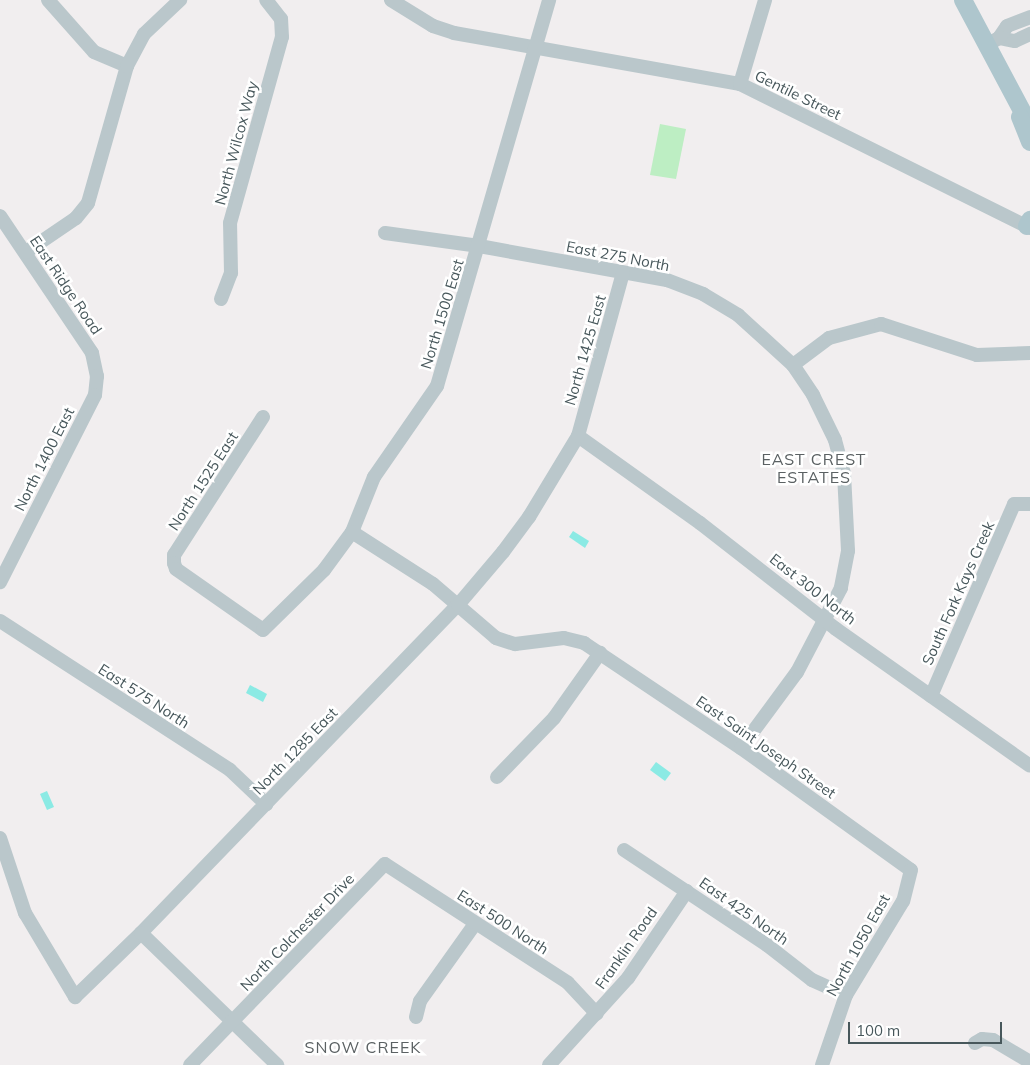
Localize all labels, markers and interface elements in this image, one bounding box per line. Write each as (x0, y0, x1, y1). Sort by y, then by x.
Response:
street label: Gentile Street (752, 66, 844, 124)
street label: North Wilcox Way (211, 79, 261, 207)
street label: East Ridge Road (26, 232, 106, 338)
street label: East 275 North (565, 237, 671, 275)
street label: North 1500 East (417, 257, 467, 371)
street label: North 1425 East (561, 293, 609, 407)
street label: North 1400 East (10, 404, 78, 514)
street label: North 1525 East (164, 428, 242, 534)
district label: EAST CREST ESTATES (760, 449, 868, 487)
street label: South Fork Kays Creek (918, 518, 998, 668)
street label: East 300 North (766, 550, 860, 628)
street label: East 575 North (95, 660, 193, 732)
street label: East Saint Joseph Street (693, 692, 839, 802)
street label: North 1285 East (249, 704, 341, 798)
street label: North Colchester Drive (236, 870, 358, 994)
street label: East 425 North (696, 874, 792, 948)
street label: East 500 North (454, 886, 552, 958)
street label: North 1050 East (823, 891, 893, 999)
street label: Franklin Road (591, 904, 661, 992)
scale bar (850, 1012, 1004, 1044)
text: 100 m (856, 1021, 900, 1040)
district label: SNOW CREEK (303, 1037, 423, 1057)

